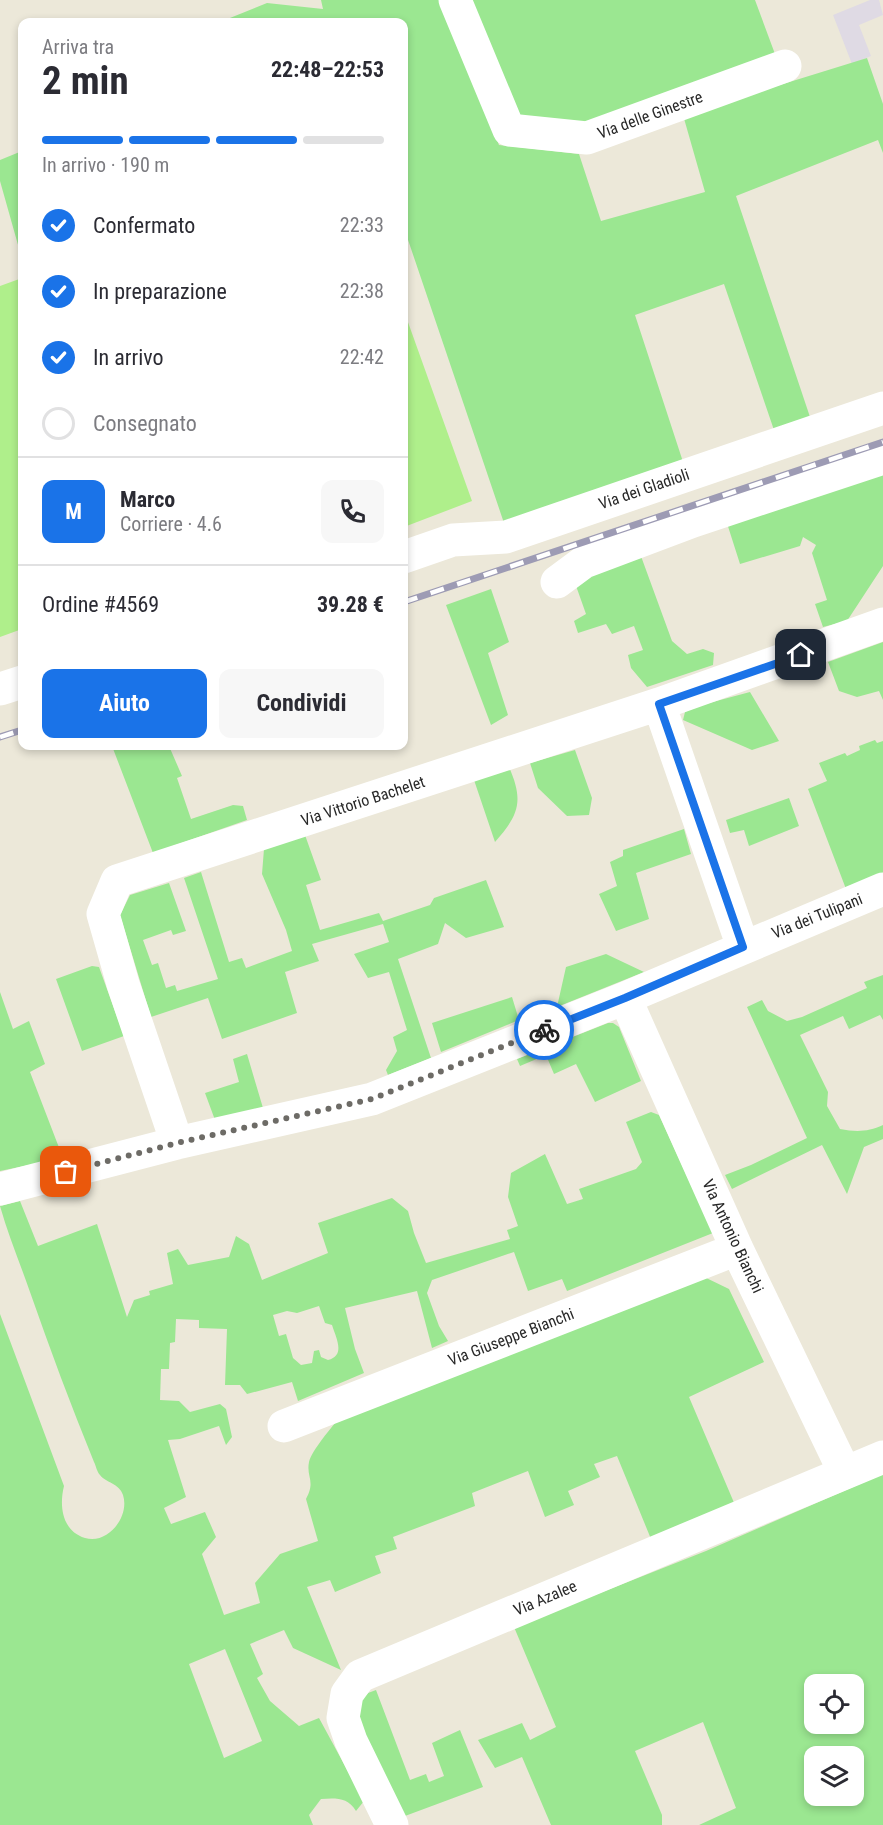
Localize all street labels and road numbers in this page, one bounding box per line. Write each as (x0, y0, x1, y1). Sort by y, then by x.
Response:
street label: Via delle Ginestre (595, 87, 705, 143)
street label: Via dei Gladioli (596, 465, 692, 513)
street label: Via Vittorio Bachelet (299, 772, 428, 830)
street label: Via dei Tulipani (769, 889, 865, 943)
street label: Via Antonio Bianchi (698, 1176, 768, 1296)
street label: Via Giuseppe Bianchi (445, 1304, 577, 1370)
street label: Via Azalee (511, 1576, 579, 1620)

